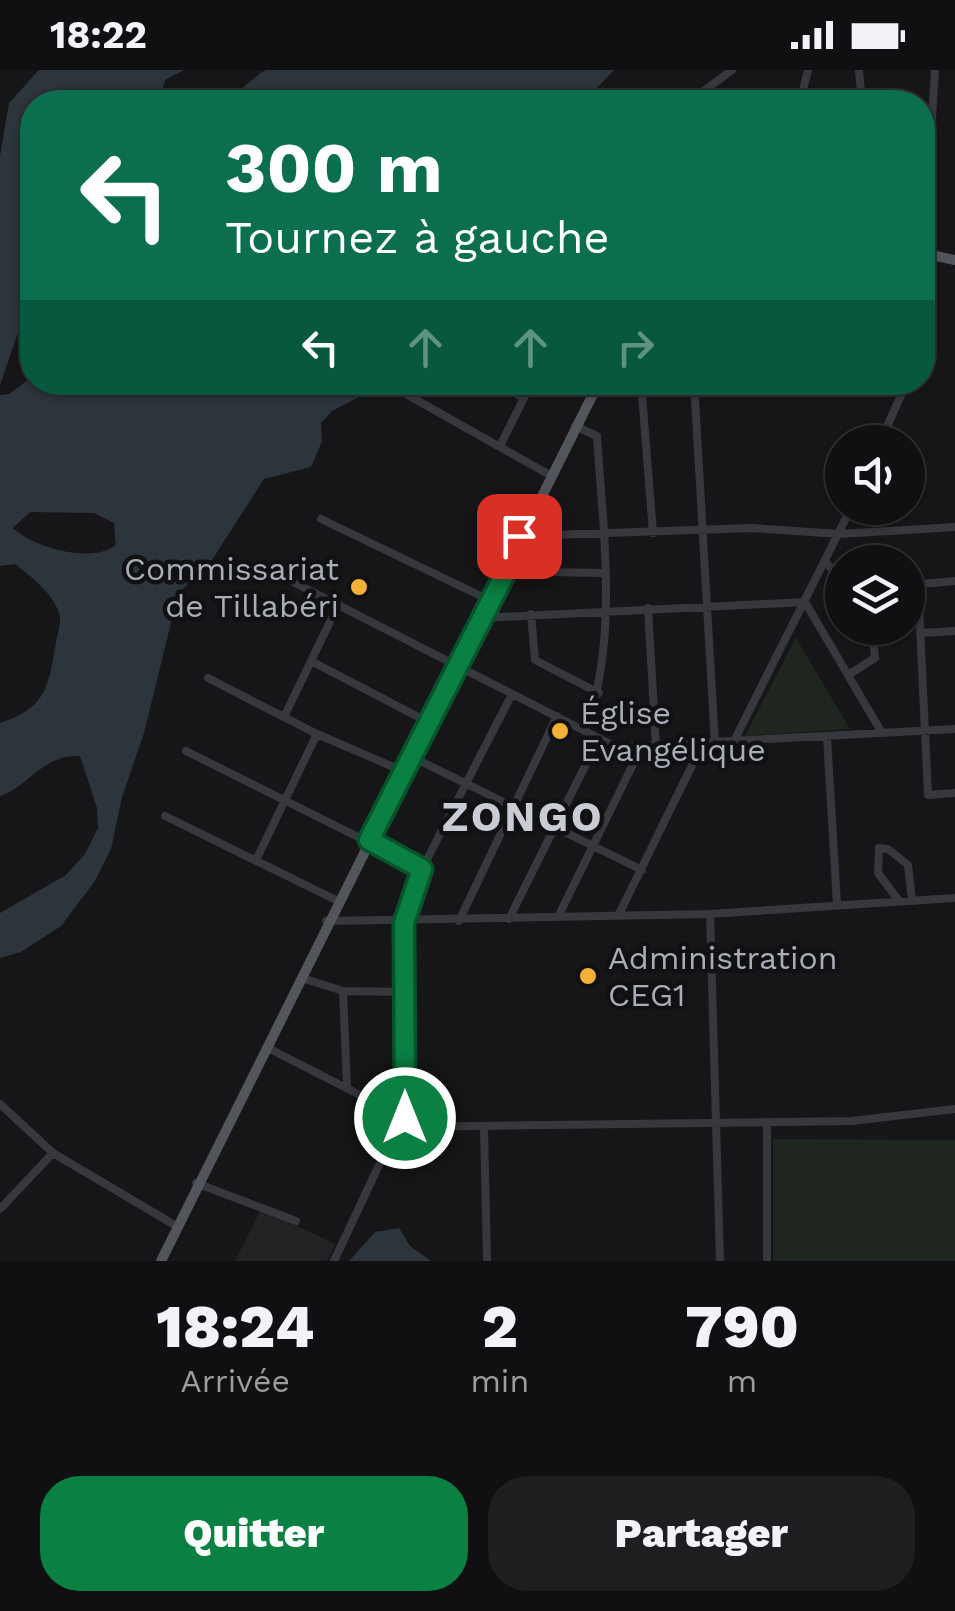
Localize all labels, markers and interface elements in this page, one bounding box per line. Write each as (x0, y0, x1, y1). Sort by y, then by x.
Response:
text: 18:22 (50, 13, 147, 57)
text: 300 m (225, 127, 443, 209)
icon: left (60, 130, 190, 260)
text: Tournez à gauche (225, 211, 610, 264)
icon: left (293, 320, 348, 375)
icon: ahead (398, 320, 453, 375)
icon: ahead (503, 320, 558, 375)
icon: right (608, 320, 663, 375)
map controls (825, 425, 925, 645)
button: sound (825, 425, 925, 525)
pin (477, 494, 562, 579)
icon: arrive (492, 509, 547, 564)
button: layers (825, 545, 925, 645)
place label: Commissariat de Tillabéri (124, 550, 339, 625)
marker: Commissariat de Tillabéri (348, 576, 370, 598)
place label: Église Evangélique (580, 694, 766, 769)
marker: Église Evangélique (549, 720, 571, 742)
district label: ZONGO (442, 792, 604, 841)
place label: Administration CEG1 (608, 939, 838, 1014)
marker: Administration CEG1 (577, 965, 599, 987)
position arrow (353, 1066, 457, 1170)
text: 18:24 (156, 1291, 314, 1362)
text: 2 (482, 1291, 518, 1362)
text: 790 (685, 1291, 799, 1362)
text: Arrivée (181, 1362, 290, 1400)
text: min (470, 1362, 529, 1400)
text: m (727, 1362, 757, 1400)
button: Quitter (40, 1476, 468, 1591)
button: Partager (488, 1476, 915, 1591)

